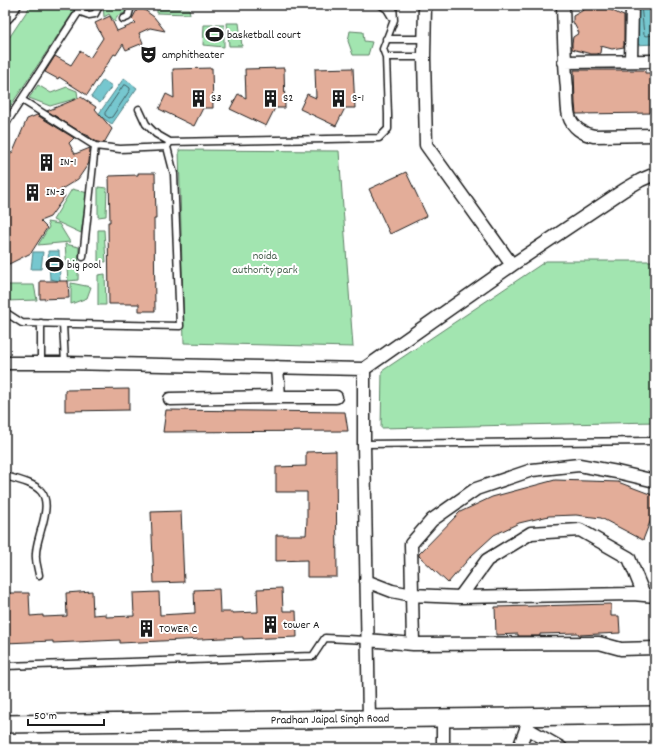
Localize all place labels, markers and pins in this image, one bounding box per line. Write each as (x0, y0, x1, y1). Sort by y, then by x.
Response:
sports icon: basketball court (204, 25, 224, 45)
place label: basketball court (227, 27, 302, 44)
theatre icon: amphitheater (139, 45, 159, 65)
place label: amphitheater (162, 47, 225, 64)
building icon: S3 (188, 88, 208, 108)
building icon: S2 (260, 88, 280, 108)
building icon: S-1 (329, 88, 349, 108)
place label: S3 (211, 90, 222, 107)
place label: S2 (283, 90, 294, 107)
place label: S-1 (352, 90, 364, 107)
building icon: IN-1 (37, 152, 57, 172)
place label: IN-1 (60, 154, 76, 171)
building icon: IN-3 (23, 182, 43, 202)
place label: IN-3 (46, 184, 65, 201)
sports icon: big pool (44, 255, 64, 275)
place label: big pool (67, 257, 102, 274)
building icon: tower A (260, 615, 280, 635)
place label: tower A (283, 617, 320, 634)
building icon: TOWER C (136, 619, 156, 639)
place label: TOWER C (159, 621, 198, 638)

